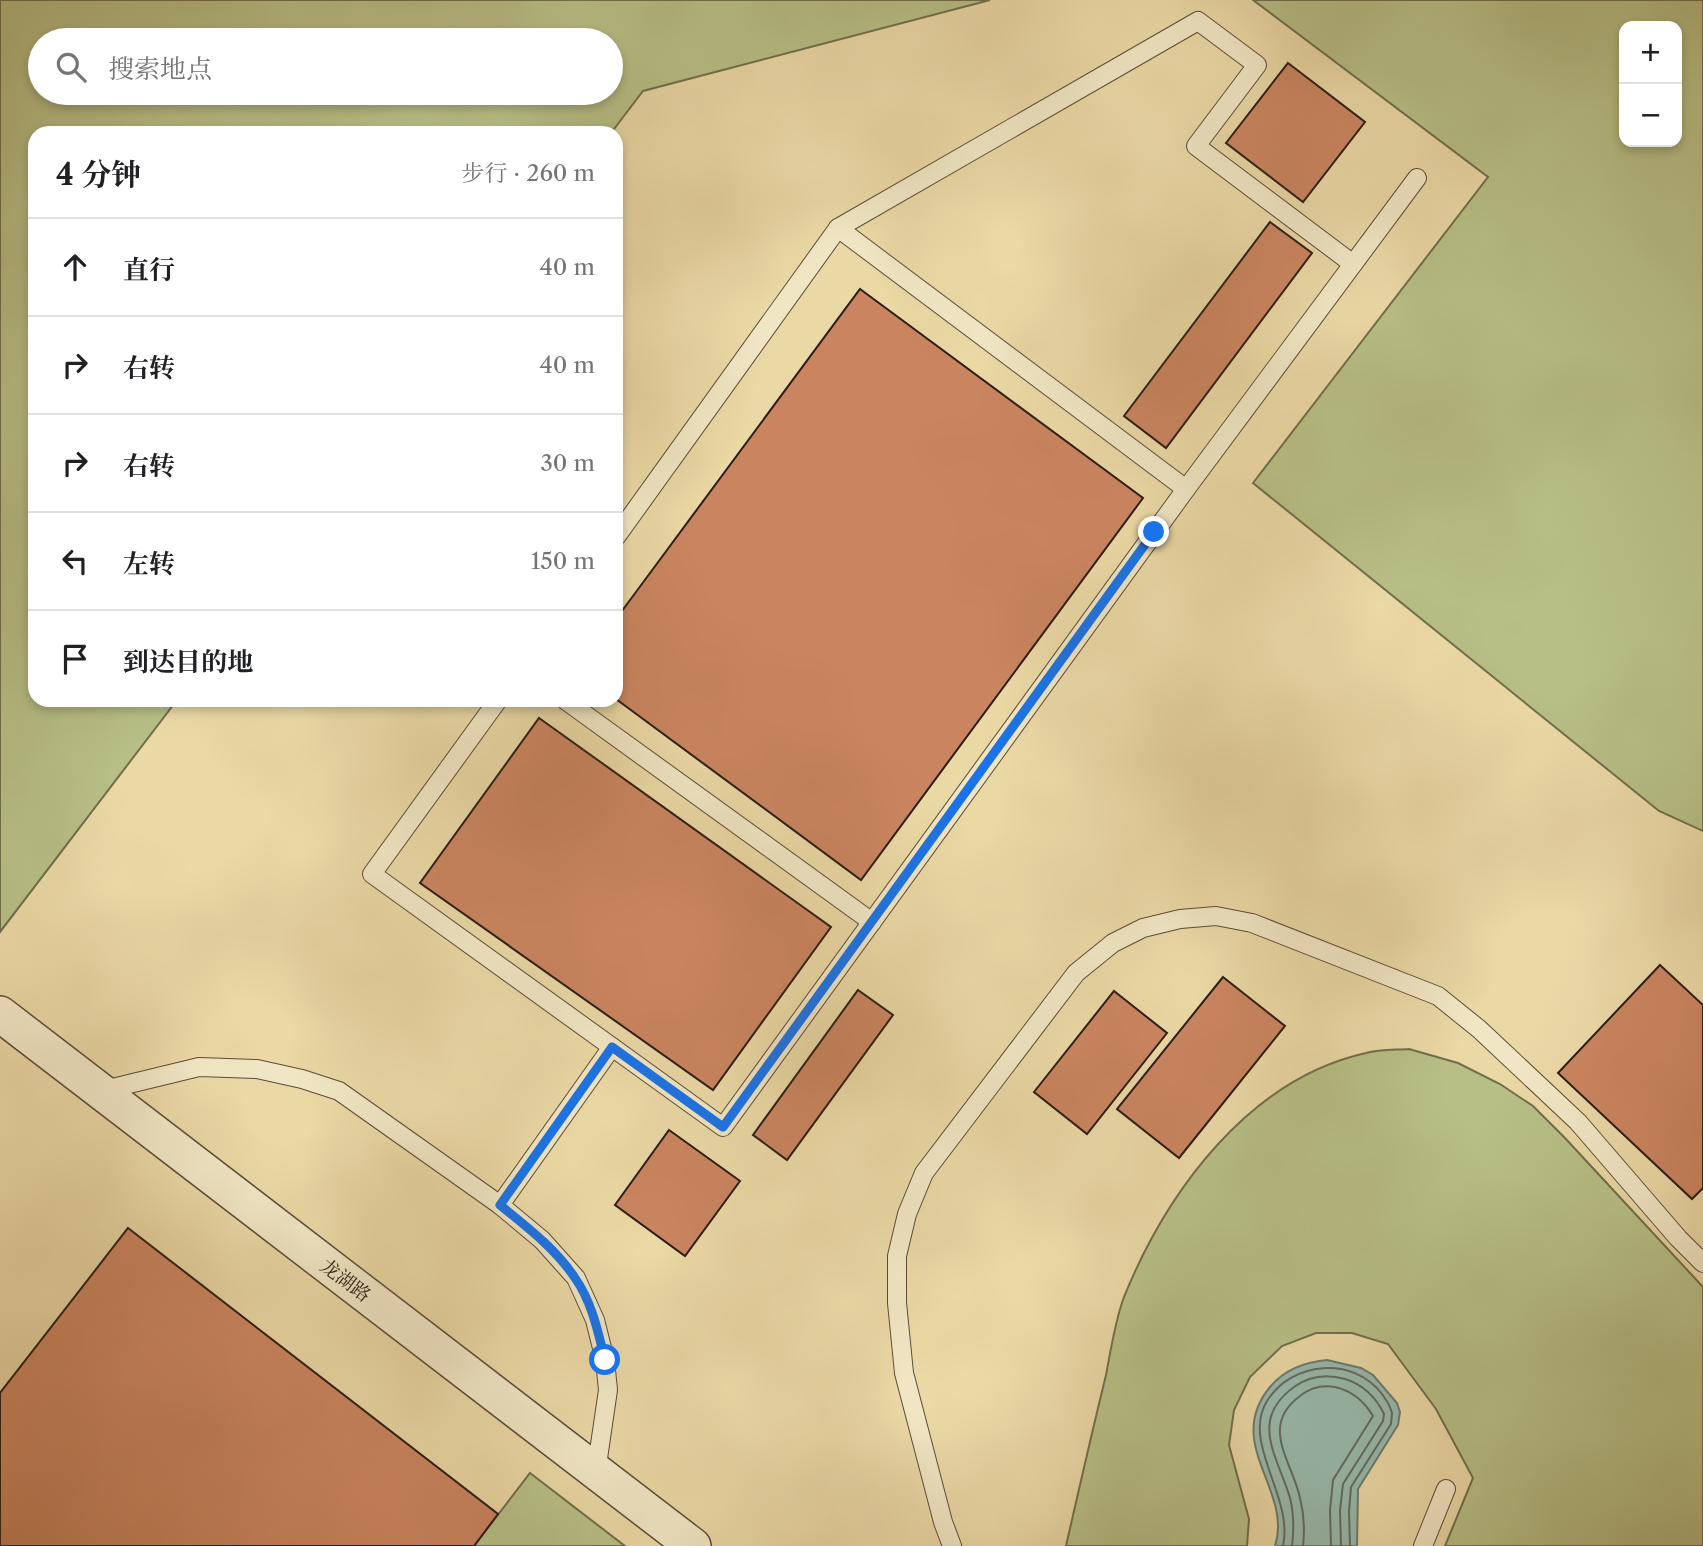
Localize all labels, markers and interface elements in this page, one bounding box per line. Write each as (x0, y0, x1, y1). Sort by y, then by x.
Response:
map controls (1619, 21, 1682, 147)
button: + (1619, 21, 1682, 84)
search box (28, 28, 623, 105)
icon: search (52, 48, 90, 86)
text: 搜索地点 (108, 53, 212, 85)
button: − (1619, 84, 1682, 147)
text: 4 分钟 (56, 156, 141, 193)
text: 步行 · 260 m (461, 159, 595, 187)
icon: ahead (56, 248, 94, 286)
text: 40 m (540, 253, 595, 281)
text: 直行 (123, 254, 175, 286)
icon: right (56, 346, 94, 384)
text: 40 m (540, 351, 595, 379)
text: 右转 (123, 352, 175, 384)
icon: right (56, 444, 94, 482)
text: 30 m (540, 449, 595, 477)
text: 右转 (123, 450, 175, 482)
route end (1138, 516, 1169, 547)
icon: left (56, 542, 94, 580)
text: 150 m (531, 547, 595, 575)
text: 左转 (123, 548, 175, 580)
icon: arrive (56, 640, 94, 678)
text: 到达目的地 (123, 646, 253, 678)
street label: 龙湖路 (316, 1254, 375, 1307)
route start (589, 1344, 620, 1375)

